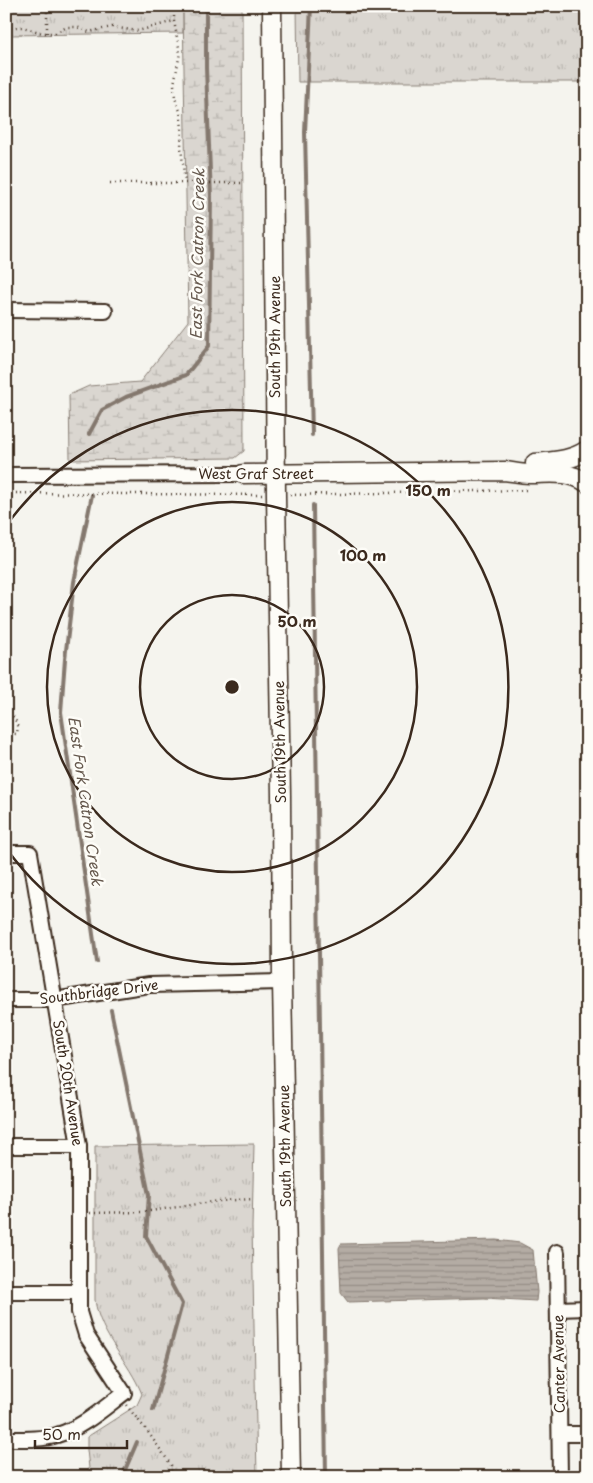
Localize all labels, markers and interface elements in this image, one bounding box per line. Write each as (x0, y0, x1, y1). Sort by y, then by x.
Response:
water label: East Fork Catron Creek (184, 168, 210, 340)
street label: South 19th Avenue (264, 275, 285, 398)
street label: West Graf Street (198, 463, 314, 484)
text: 150 m (405, 478, 451, 501)
text: 100 m (340, 543, 386, 566)
text: 50 m (278, 609, 316, 632)
centre of rings (223, 678, 241, 696)
street label: South 19th Avenue (268, 680, 291, 803)
water label: East Fork Catron Creek (63, 715, 110, 888)
street label: Southbridge Drive (38, 974, 160, 1009)
street label: South 20th Avenue (48, 1018, 89, 1148)
street label: South 19th Avenue (273, 1084, 296, 1207)
street label: Canter Avenue (547, 1314, 570, 1413)
scale bar (35, 1418, 128, 1450)
text: 50 m (42, 1422, 81, 1445)

